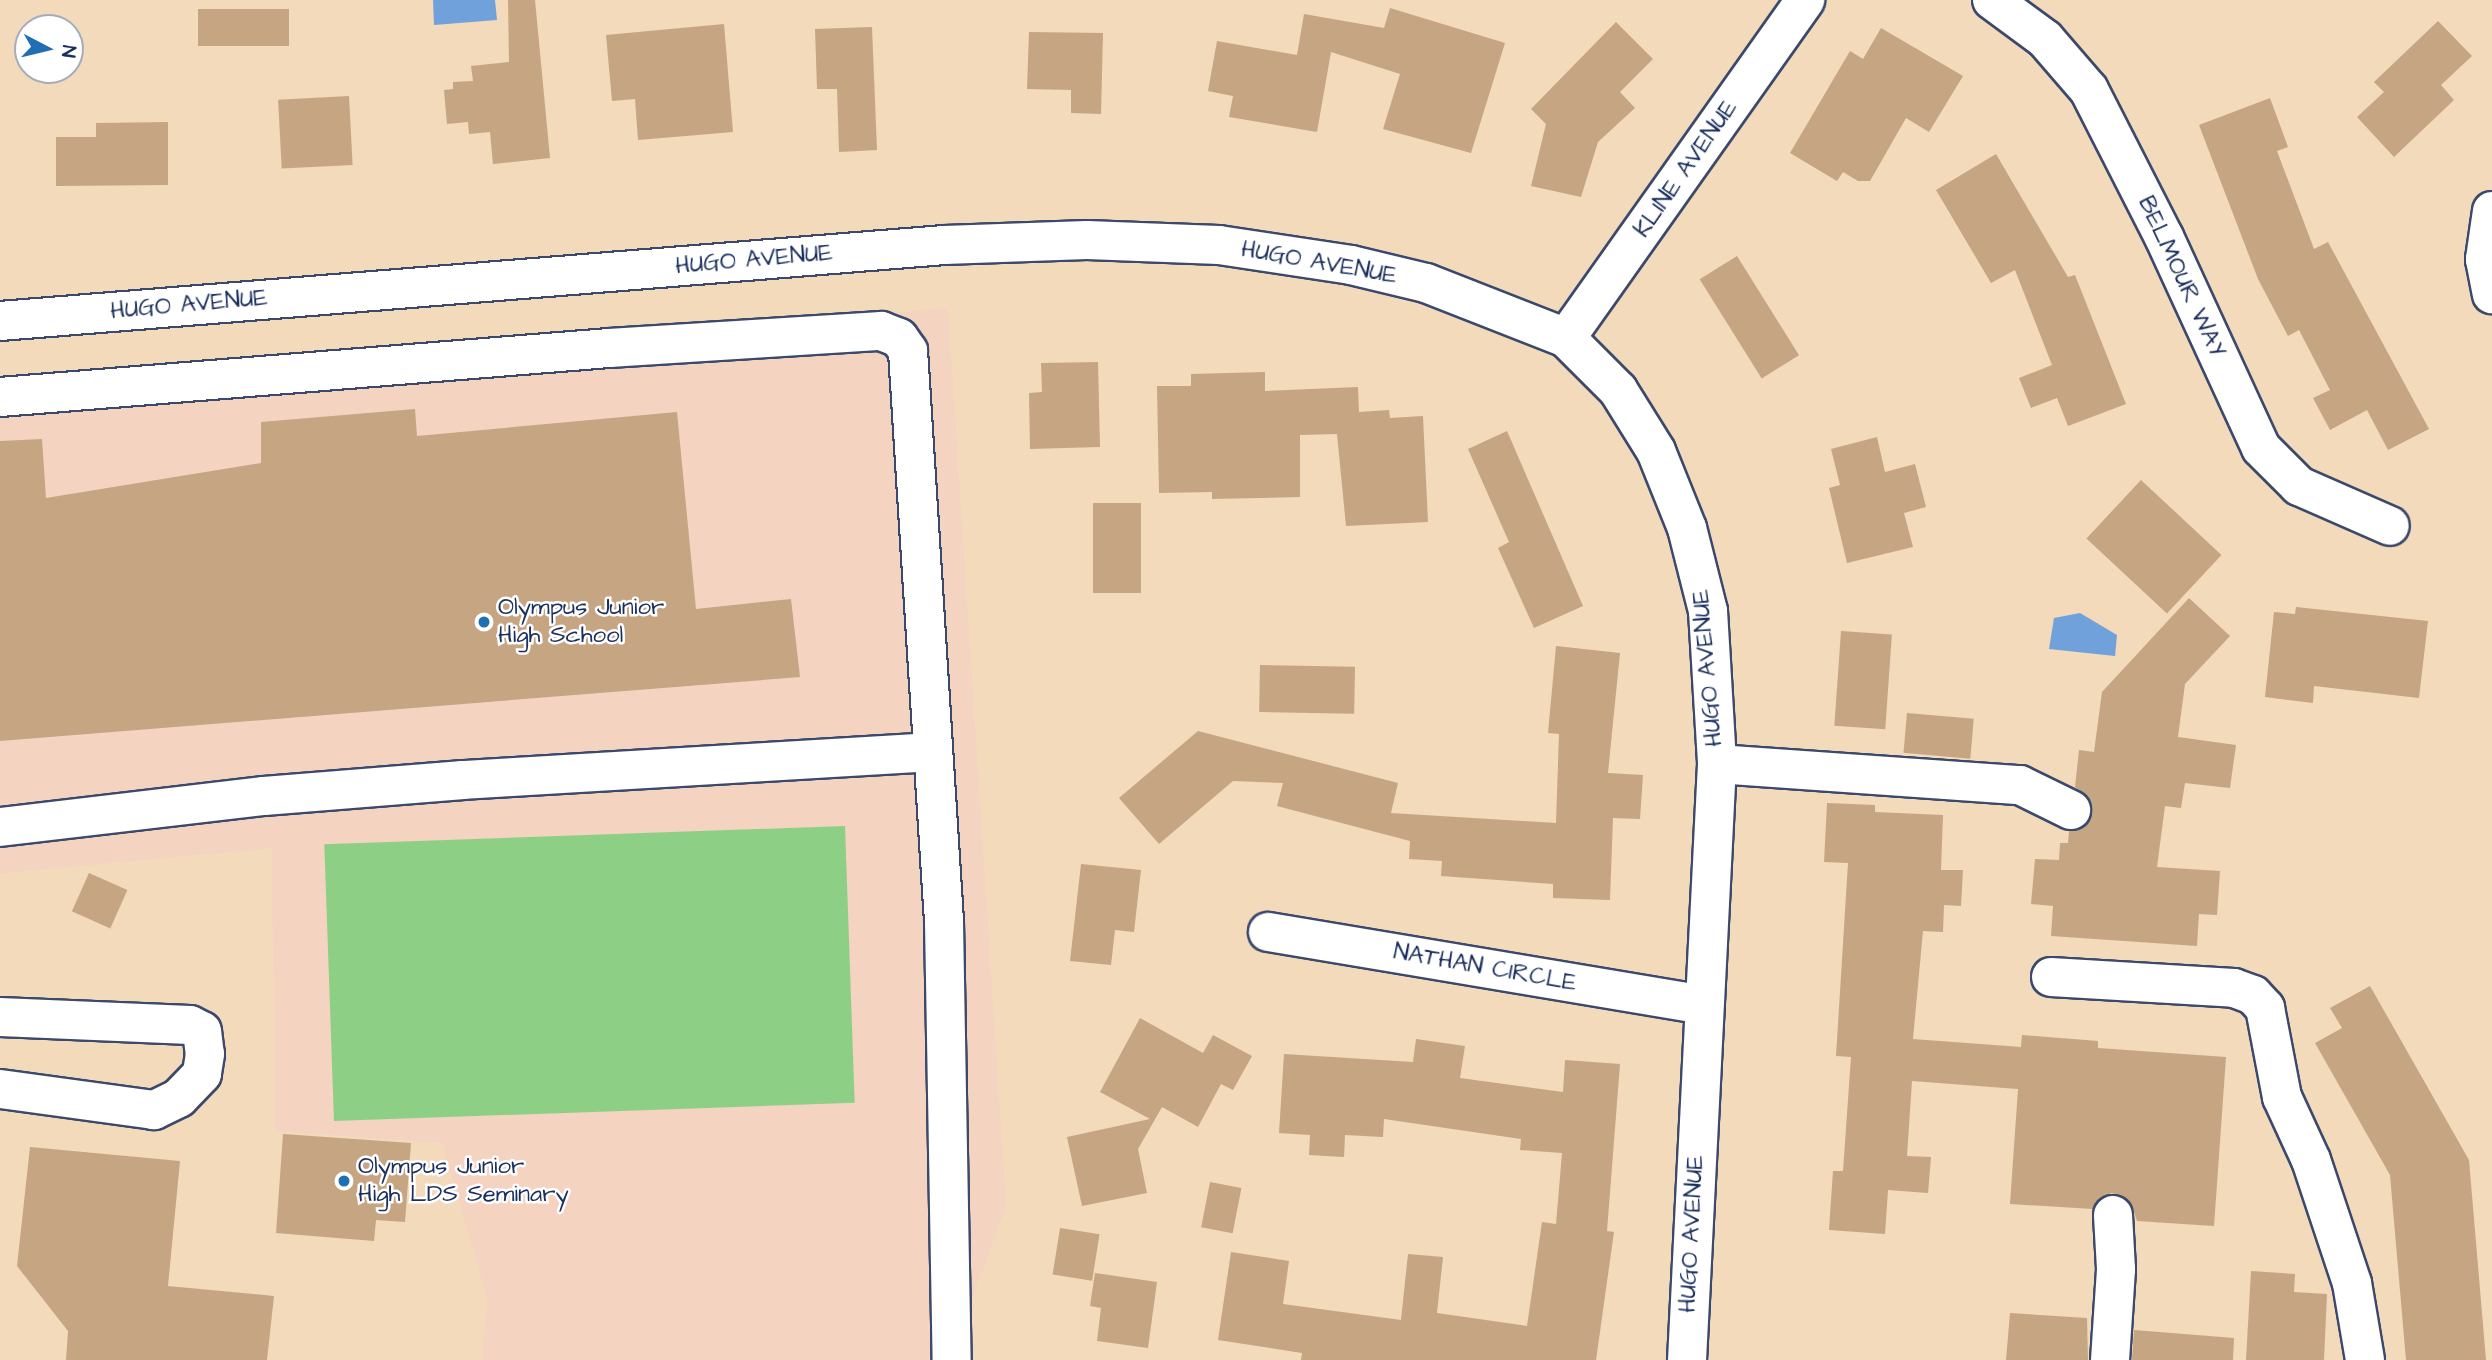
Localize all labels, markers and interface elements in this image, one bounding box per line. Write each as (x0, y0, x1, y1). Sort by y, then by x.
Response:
north arrow (14, 14, 84, 84)
text: N (54, 44, 82, 59)
street label: KLINE AVENUE (1628, 95, 1744, 243)
street label: BELMOUR WAY (2131, 192, 2231, 362)
street label: HUGO AVENUE (1239, 235, 1399, 291)
street label: HUGO AVENUE (674, 239, 834, 281)
street label: HUGO AVENUE (109, 284, 269, 326)
street label: HUGO AVENUE (1687, 588, 1729, 748)
place label: Olympus Junior High School (498, 594, 664, 650)
marker: Olympus Junior High School (476, 614, 492, 630)
street label: NATHAN CIRCLE (1391, 938, 1579, 998)
place label: Olympus Junior High LDS Seminary (358, 1153, 569, 1209)
street label: HUGO AVENUE (1673, 1155, 1711, 1313)
marker: Olympus Junior High LDS Seminary (336, 1173, 352, 1189)

